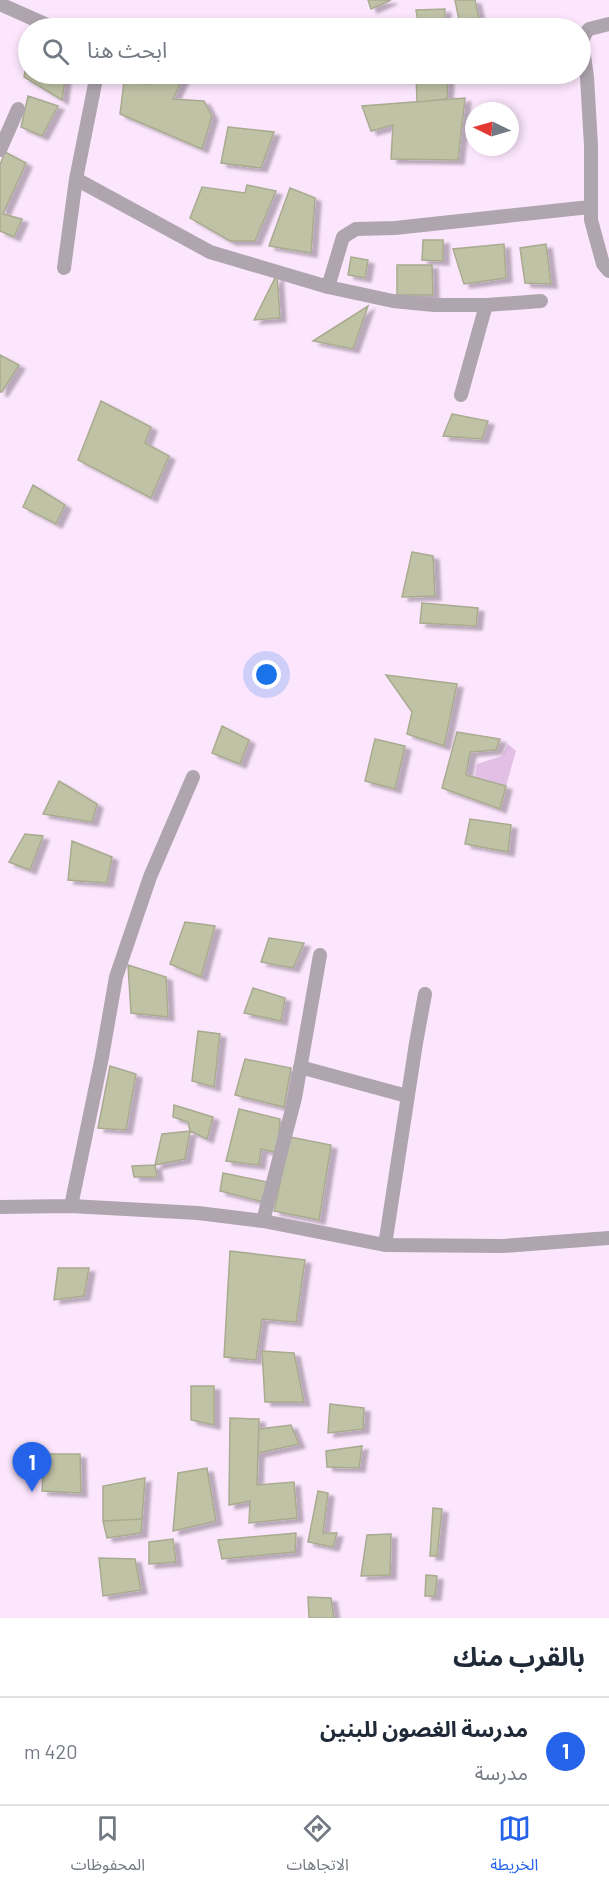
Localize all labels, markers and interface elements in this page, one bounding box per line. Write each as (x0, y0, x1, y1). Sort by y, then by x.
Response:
search box (18, 18, 591, 84)
icon: search (39, 35, 72, 68)
text: ابحث هنا (87, 36, 167, 62)
north arrow (465, 102, 519, 156)
your location (252, 660, 281, 689)
pin: 1 (12, 1442, 51, 1492)
text: بالقرب منك (453, 1640, 585, 1671)
text: مدرسة الغصون للبنين (320, 1715, 528, 1741)
text: 420 m (24, 1739, 78, 1763)
text: 1 (562, 1739, 569, 1763)
text: مدرسة (475, 1760, 528, 1784)
tab: المحفوظات (71, 1812, 145, 1882)
tab: الاتجاهات (286, 1812, 349, 1882)
tab: الخريطة (490, 1812, 538, 1882)

